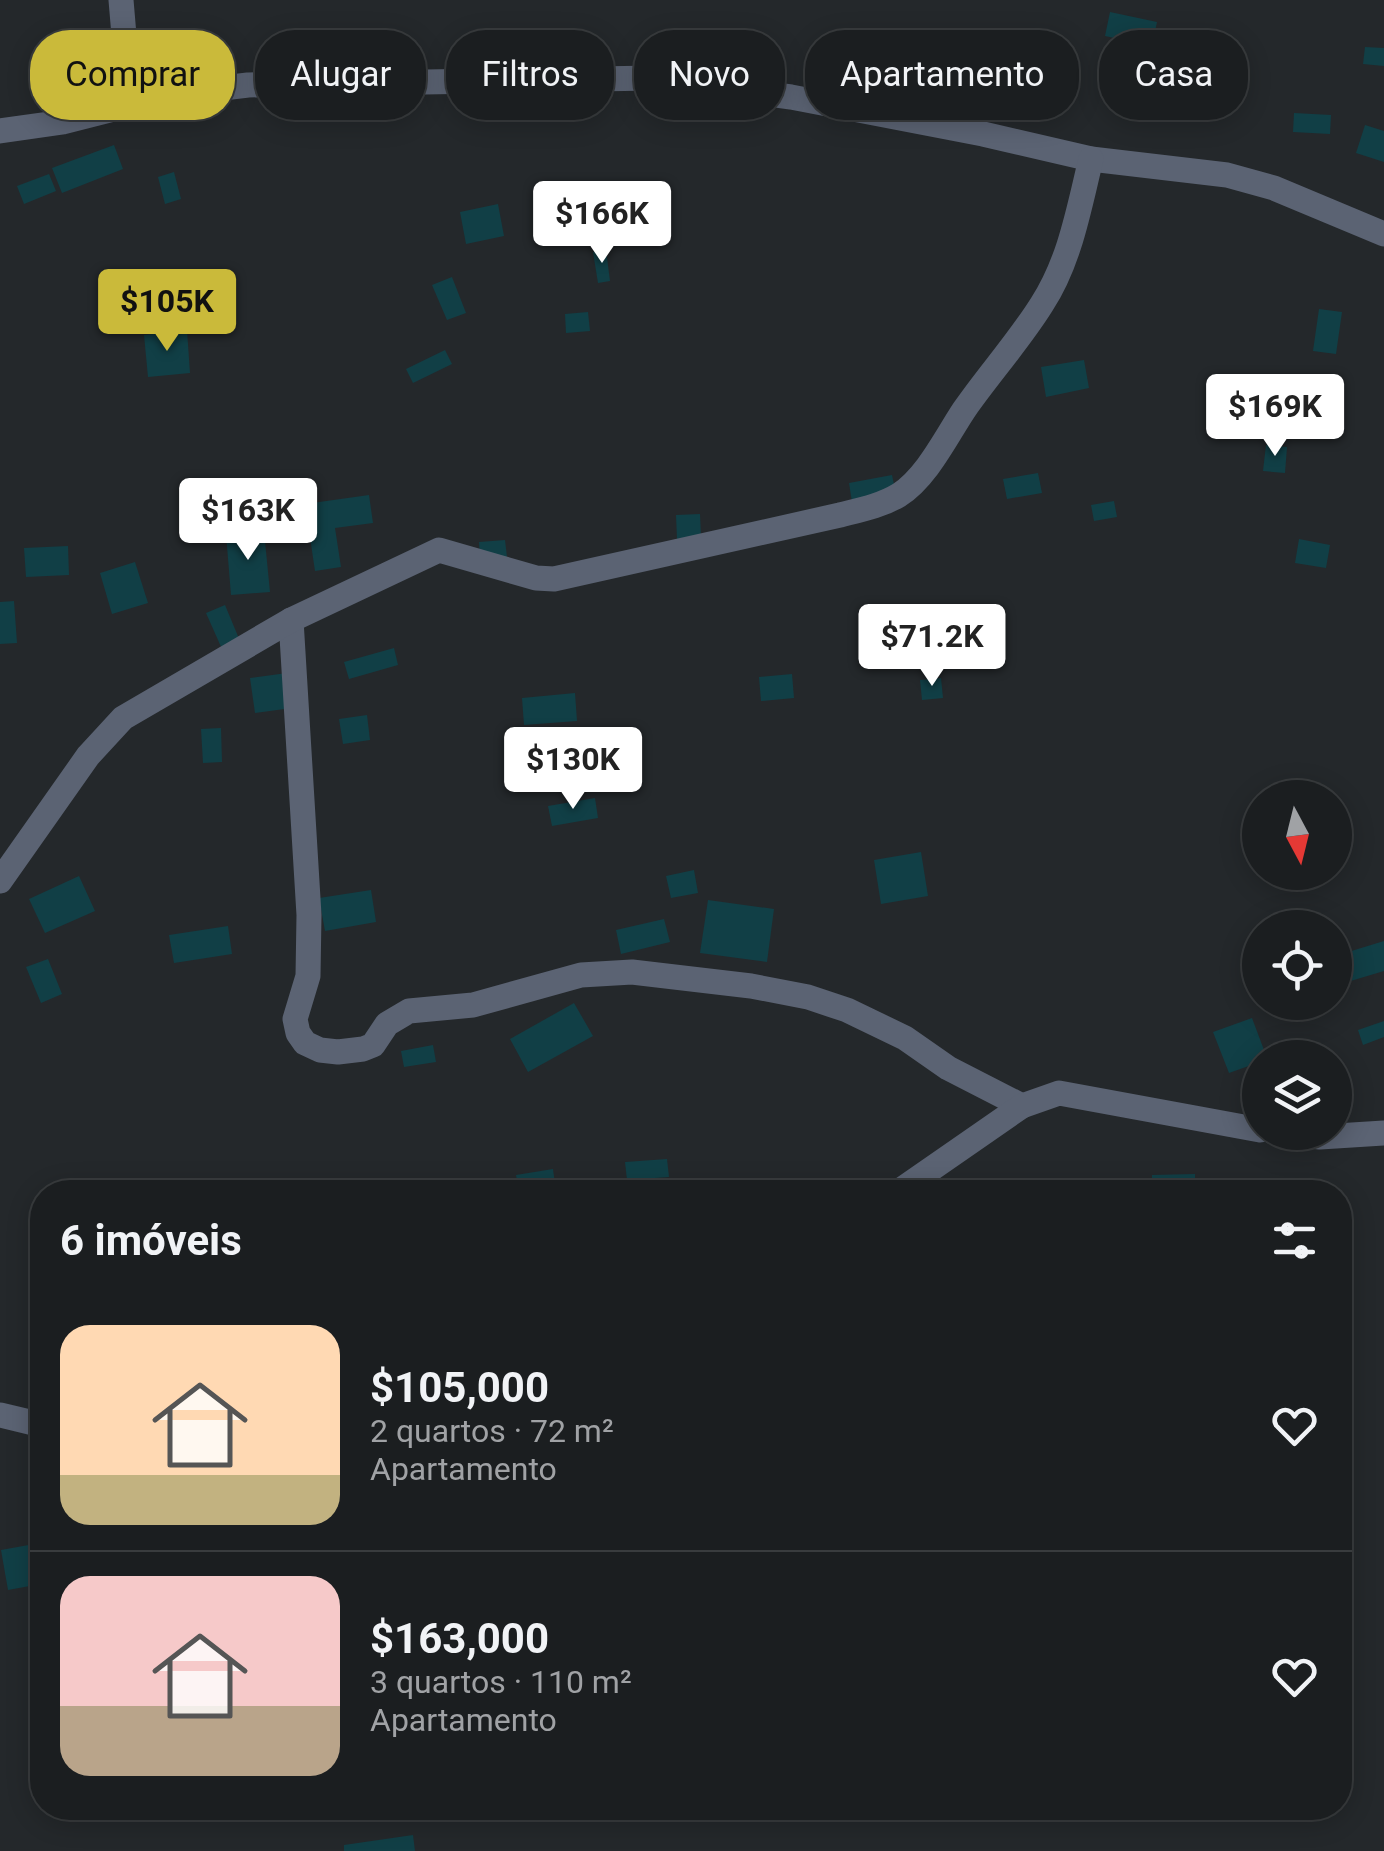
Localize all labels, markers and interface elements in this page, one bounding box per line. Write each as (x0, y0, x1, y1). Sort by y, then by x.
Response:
chip: Comprar (30, 30, 235, 120)
chip: Alugar (255, 30, 426, 120)
chip: Filtros (446, 30, 614, 120)
chip: Novo (634, 30, 785, 120)
chip: Apartamento (805, 30, 1079, 120)
chip: Casa (1099, 30, 1248, 120)
pin: $166K (532, 181, 672, 266)
text: $166K (555, 194, 649, 232)
pin: $105K (97, 269, 237, 354)
text: $105K (120, 282, 214, 320)
pin: $169K (1205, 374, 1345, 459)
text: $169K (1228, 387, 1322, 425)
pin: $163K (178, 478, 318, 563)
text: $163K (201, 491, 295, 529)
pin: $71.2K (851, 604, 1013, 689)
text: $71.2K (880, 617, 984, 655)
pin: $130K (503, 727, 643, 812)
text: $130K (526, 740, 620, 778)
north arrow (1242, 780, 1352, 890)
map controls (1242, 780, 1352, 1150)
button: locate (1242, 910, 1352, 1020)
button: layers (1242, 1040, 1352, 1150)
icon: filters (1267, 1213, 1322, 1268)
text: 6 imóveis (60, 1216, 242, 1265)
text: $105,000 (370, 1363, 549, 1412)
icon: home (140, 1365, 260, 1485)
icon: heart (1267, 1398, 1322, 1453)
text: 2 quartos · 72 m² (370, 1412, 614, 1450)
text: Apartamento (370, 1450, 557, 1488)
text: $163,000 (370, 1614, 549, 1663)
icon: home (140, 1616, 260, 1736)
icon: heart (1267, 1649, 1322, 1704)
text: 3 quartos · 110 m² (370, 1663, 632, 1701)
text: Apartamento (370, 1701, 557, 1739)

